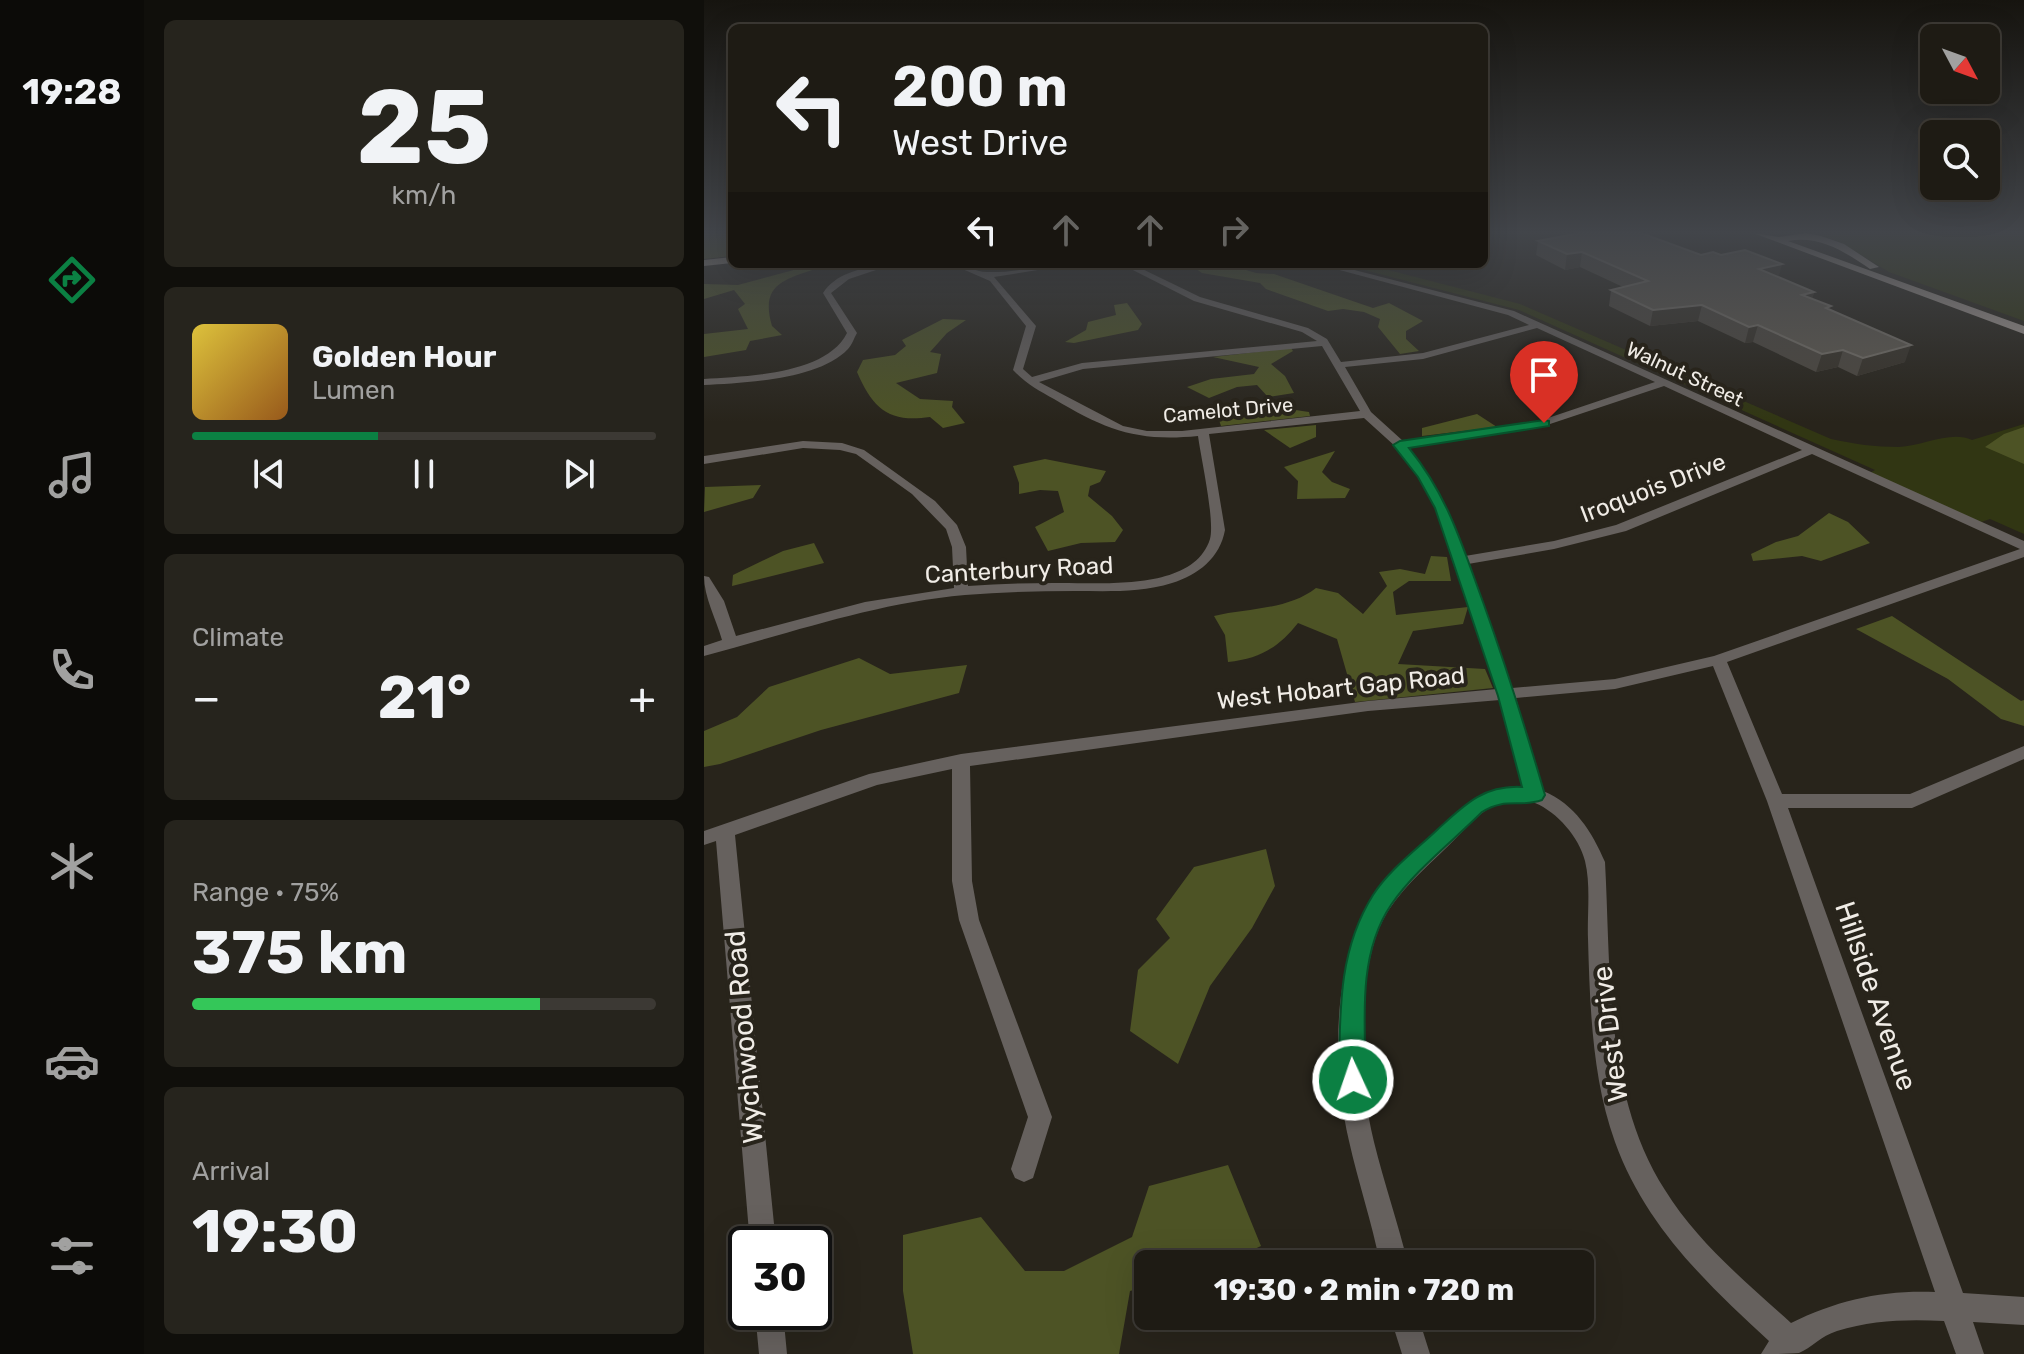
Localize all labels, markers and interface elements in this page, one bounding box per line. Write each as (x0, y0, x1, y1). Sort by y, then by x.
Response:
north arrow (1920, 24, 2000, 104)
map controls (1920, 24, 2000, 200)
text: 200 m (892, 54, 1068, 120)
icon: left (760, 56, 864, 160)
text: 25 (357, 66, 491, 189)
text: 19:28 (22, 70, 122, 113)
button: search (1920, 120, 2000, 200)
text: West Drive (892, 121, 1068, 164)
text: km/h (392, 180, 456, 211)
icon: left (960, 208, 1004, 252)
icon: ahead (1044, 208, 1088, 252)
icon: ahead (1128, 208, 1172, 252)
icon: right (1212, 208, 1256, 252)
icon: directions (44, 252, 100, 308)
street label: Walnut Street (1623, 336, 1747, 412)
text: Golden Hour (312, 339, 496, 375)
pin (1510, 341, 1578, 423)
icon: arrive (1522, 353, 1566, 397)
text: Lumen (312, 375, 395, 406)
street label: Camelot Drive (1162, 392, 1294, 428)
icon: music (44, 447, 100, 503)
street label: Iroquois Drive (1576, 447, 1730, 529)
icon: previous (247, 452, 291, 496)
icon: pause (402, 452, 446, 496)
icon: next (557, 452, 601, 496)
street label: Canterbury Road (924, 551, 1114, 589)
text: Climate (192, 622, 284, 653)
icon: phone (44, 642, 100, 698)
street label: West Hobart Gap Road (1216, 661, 1466, 715)
text: 21° (378, 662, 471, 733)
text: − (192, 672, 221, 724)
text: + (629, 672, 656, 724)
icon: climate (44, 838, 100, 894)
text: Range · 75% (192, 877, 339, 908)
street label: Hillside Avenue (1828, 897, 1924, 1095)
text: 375 km (192, 917, 408, 988)
street label: Wychwood Road (718, 929, 770, 1145)
street label: West Drive (1585, 964, 1635, 1104)
icon: car (44, 1033, 100, 1089)
position arrow (1311, 1038, 1395, 1122)
text: Arrival (192, 1156, 270, 1187)
text: 19:30 (192, 1196, 358, 1267)
speed limit sign: 30 (728, 1226, 832, 1330)
icon: filters (44, 1228, 100, 1284)
text: 19:30 · 2 min · 720 m (1214, 1272, 1514, 1308)

